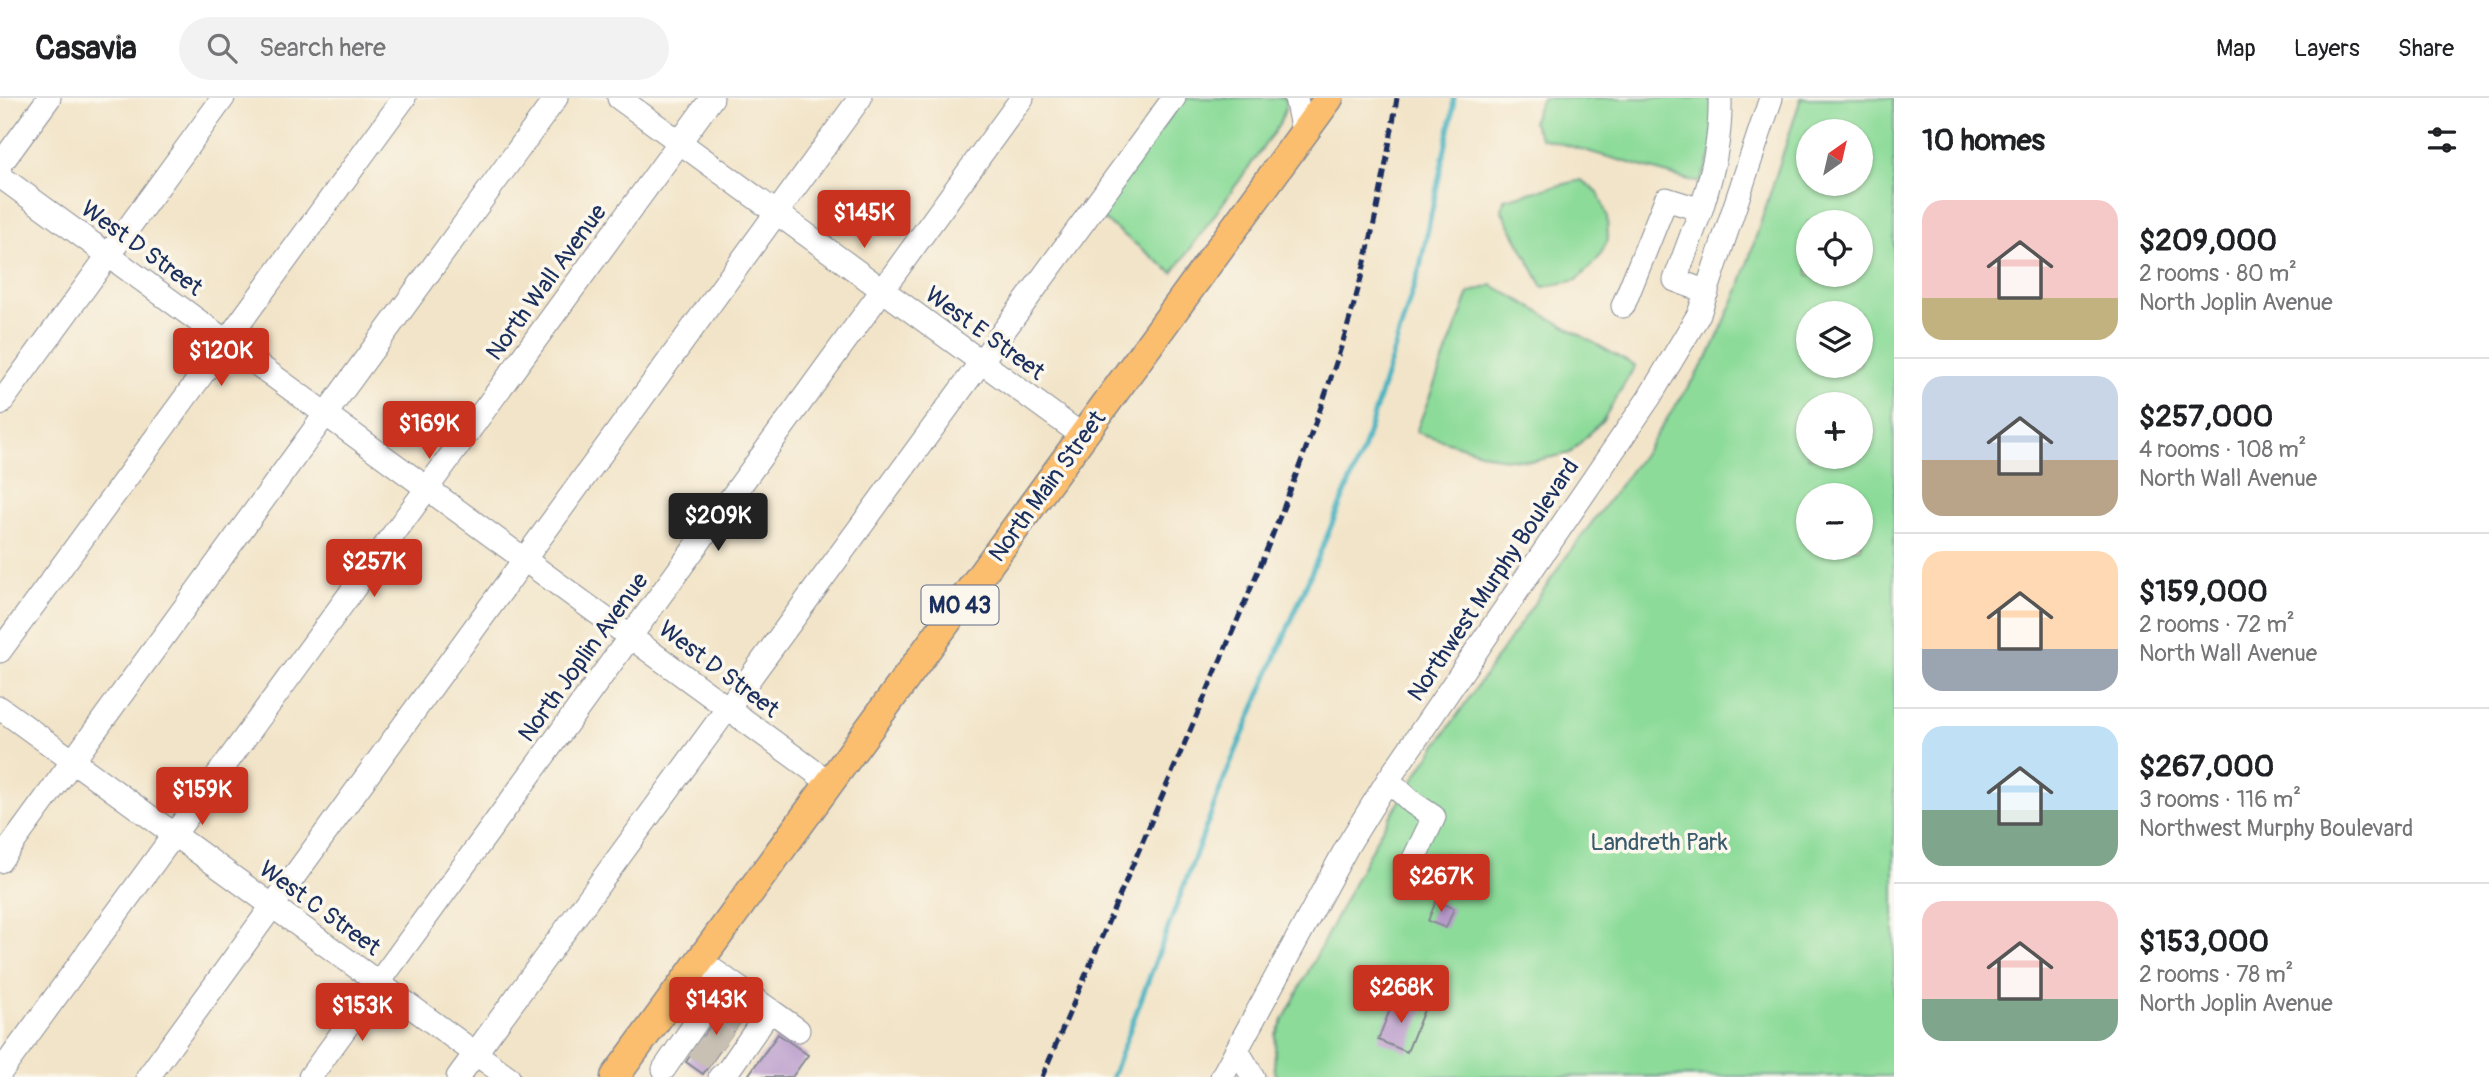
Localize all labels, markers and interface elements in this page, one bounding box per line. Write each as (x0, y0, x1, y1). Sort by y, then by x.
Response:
search box (179, 17, 669, 80)
text: Casavia (35, 28, 137, 69)
icon: search (203, 29, 241, 67)
text: Search here (259, 32, 386, 64)
text: Map (2216, 34, 2256, 63)
text: Layers (2294, 34, 2360, 63)
text: Share (2398, 34, 2454, 63)
north arrow (1796, 119, 1872, 196)
map controls (1796, 119, 1873, 560)
icon: filters (2423, 121, 2461, 159)
text: 10 homes (1922, 122, 2045, 159)
pin: $145K (815, 190, 913, 250)
street label: West D Street (75, 195, 208, 302)
street label: North Wall Avenue (480, 198, 613, 366)
text: $145K (833, 198, 895, 227)
button: locate (1796, 210, 1873, 287)
text: $209,000 (2139, 222, 2277, 259)
icon: home (1978, 228, 2062, 312)
text: 2 rooms · 80 m² (2139, 259, 2297, 288)
street label: West E Street (919, 280, 1050, 387)
text: North Joplin Avenue (2139, 288, 2333, 317)
button: layers (1796, 301, 1873, 378)
pin: $120K (172, 328, 270, 388)
text: $120K (189, 336, 253, 365)
button: + (1796, 392, 1873, 469)
text: $257,000 (2139, 398, 2273, 435)
pin: $169K (380, 402, 478, 461)
icon: home (1978, 404, 2062, 488)
street label: North Main Street (983, 405, 1112, 568)
text: $169K (399, 409, 459, 438)
text: 4 rooms · 108 m² (2139, 435, 2306, 464)
street label: Northwest Murphy Boulevard (1401, 454, 1585, 707)
text: North Wall Avenue (2139, 464, 2317, 493)
button: − (1796, 483, 1873, 560)
pin: $209K (669, 494, 767, 553)
text: $209K (685, 501, 751, 530)
pin: $257K (325, 540, 423, 599)
text: $257K (342, 547, 406, 576)
street label: North Joplin Avenue (512, 567, 655, 748)
text: $159,000 (2139, 573, 2268, 610)
icon: home (1978, 579, 2062, 663)
road number: MO 43 (922, 586, 998, 624)
text: 2 rooms · 72 m² (2139, 610, 2295, 639)
street label: West D Street (653, 615, 785, 724)
text: North Wall Avenue (2139, 639, 2317, 668)
text: $267,000 (2139, 748, 2274, 785)
icon: home (1978, 754, 2062, 838)
pin: $159K (153, 768, 251, 827)
text: $159K (172, 775, 232, 804)
text: 3 rooms · 116 m² (2139, 785, 2301, 814)
text: Northwest Murphy Boulevard (2139, 814, 2413, 843)
park label: Landreth Park (1590, 828, 1728, 857)
pin: $267K (1392, 854, 1490, 914)
street label: West C Street (253, 855, 386, 962)
text: $267K (1409, 862, 1473, 891)
text: $153,000 (2139, 923, 2269, 960)
icon: home (1978, 929, 2062, 1013)
text: 2 rooms · 78 m² (2139, 960, 2293, 989)
pin: $268K (1352, 965, 1450, 1025)
text: $268K (1369, 973, 1433, 1002)
pin: $143K (667, 978, 765, 1037)
pin: $153K (313, 984, 411, 1043)
text: $143K (685, 985, 747, 1014)
text: North Joplin Avenue (2139, 989, 2333, 1018)
text: $153K (332, 991, 392, 1020)

